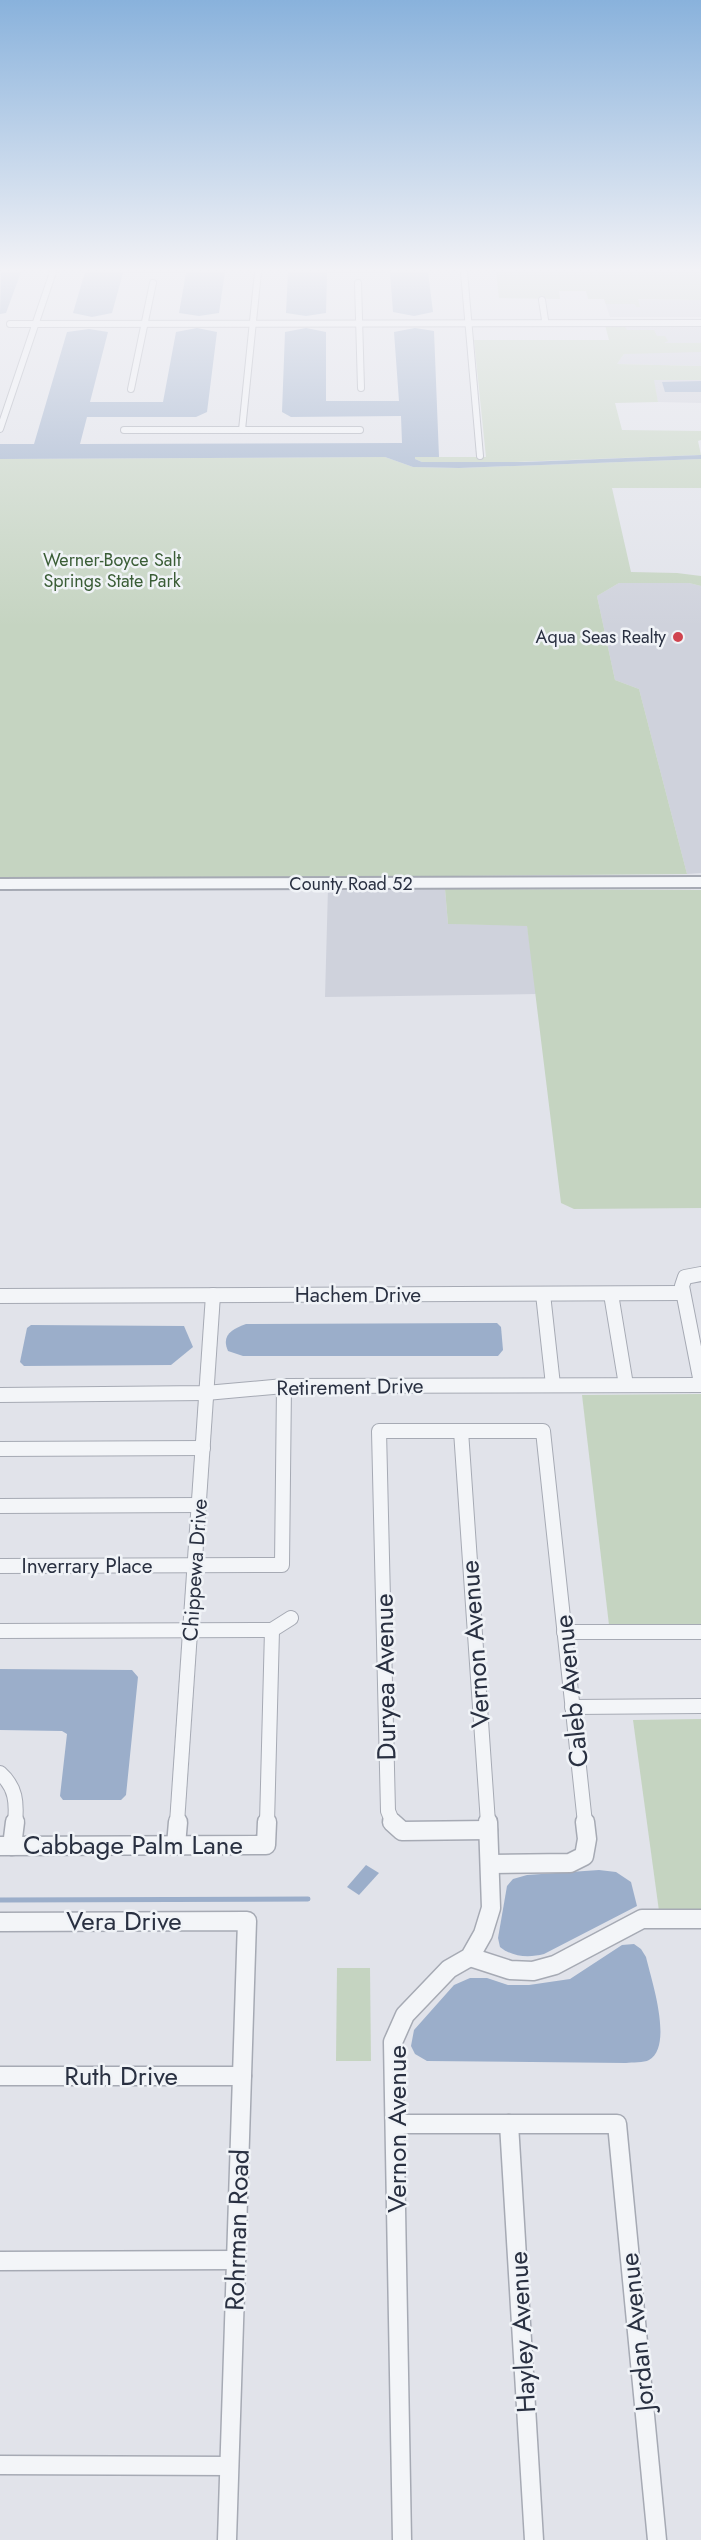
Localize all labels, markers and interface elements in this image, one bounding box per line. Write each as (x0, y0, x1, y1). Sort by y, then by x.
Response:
park label: Werner-Boyce Salt Springs State Park (43, 547, 182, 594)
place label: Aqua Seas Realty (536, 624, 666, 650)
marker: Aqua Seas Realty (671, 630, 685, 644)
street label: County Road 52 (289, 871, 413, 897)
street label: Hachem Drive (295, 1280, 421, 1310)
street label: Retirement Drive (276, 1371, 424, 1403)
street label: Chippewa Drive (175, 1498, 215, 1642)
street label: Inverrary Place (22, 1551, 153, 1581)
street label: Vernon Avenue (450, 1559, 500, 1729)
street label: Duryea Avenue (365, 1593, 405, 1761)
street label: Caleb Avenue (544, 1613, 598, 1769)
street label: Cabbage Palm Lane (23, 1826, 243, 1864)
street label: Vera Drive (66, 1902, 182, 1940)
street label: Vernon Avenue (378, 2045, 416, 2213)
street label: Ruth Drive (64, 2057, 178, 2095)
street label: Rohrman Road (215, 2149, 259, 2311)
street label: Hayley Avenue (499, 2250, 545, 2414)
street label: Jordan Avenue (610, 2251, 665, 2416)

